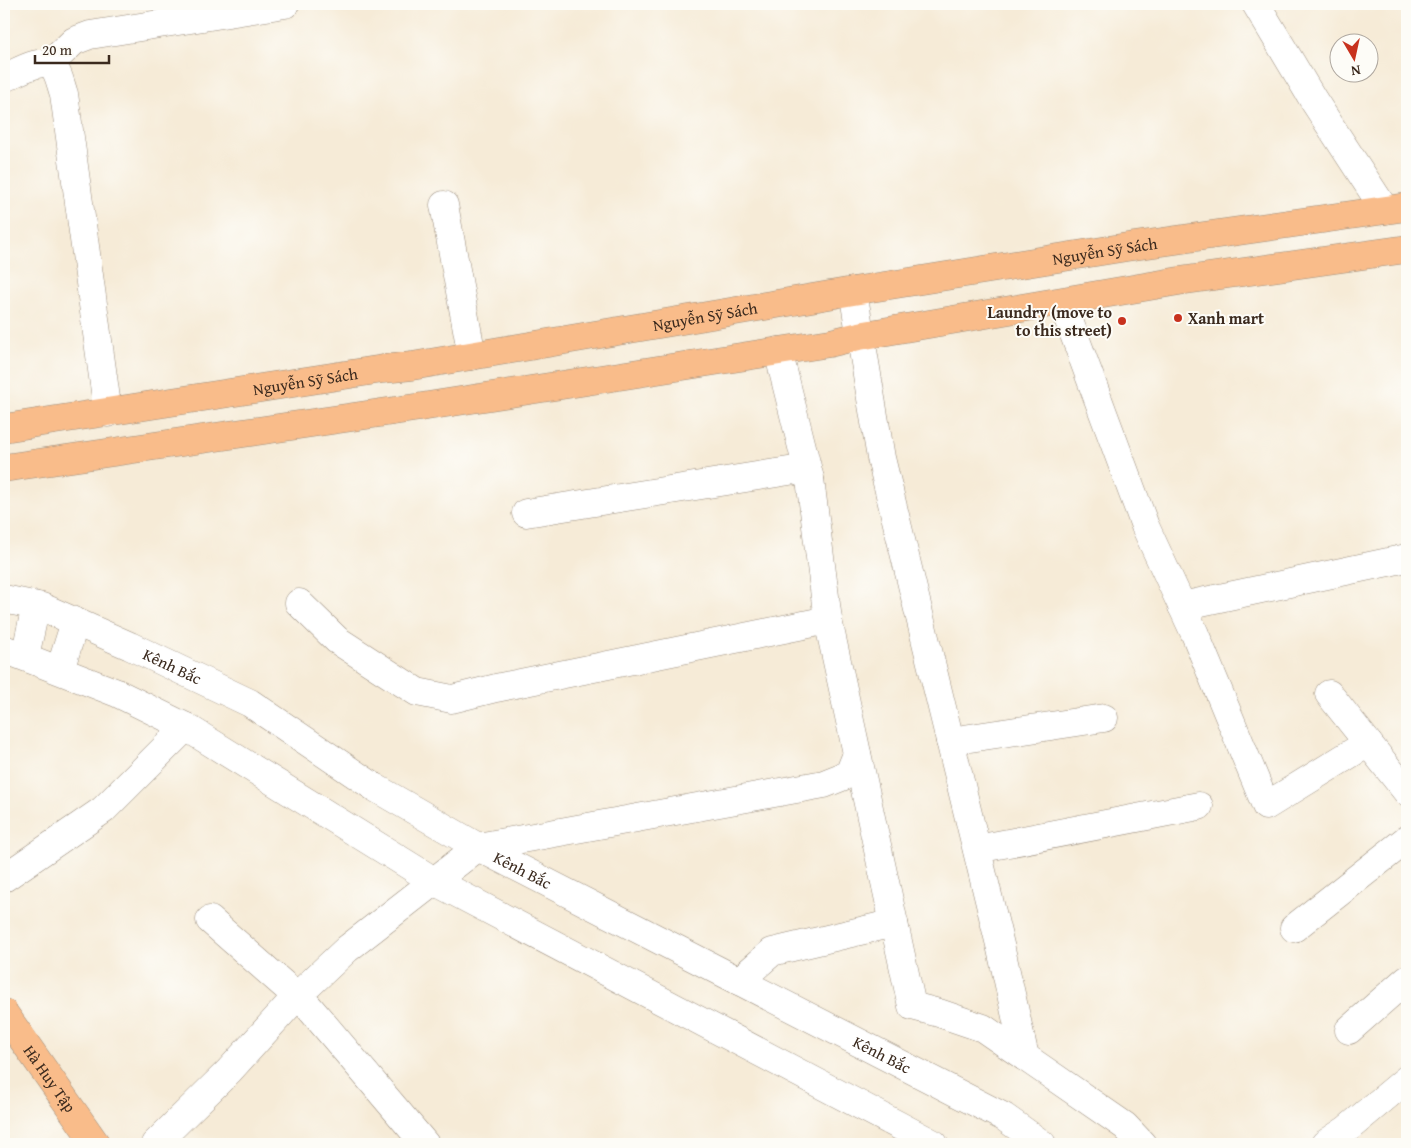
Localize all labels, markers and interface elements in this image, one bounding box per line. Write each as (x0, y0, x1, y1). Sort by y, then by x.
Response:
scale bar (35, 32, 109, 64)
north arrow (1328, 32, 1378, 82)
text: 20 m (42, 39, 73, 60)
text: N (1349, 60, 1362, 82)
street label: Nguyễn Sỹ Sách (1051, 231, 1159, 271)
street label: Nguyễn Sỹ Sách (651, 295, 759, 337)
place label: Laundry (move to to this street) (988, 300, 1112, 342)
place label: Xanh mart (1188, 306, 1264, 330)
marker: Xanh mart (1172, 312, 1184, 324)
marker: Laundry (move to to this street) (1116, 315, 1128, 327)
street label: Nguyễn Sỹ Sách (251, 361, 359, 401)
street label: Kênh Bắc (139, 642, 206, 690)
street label: Kênh Bắc (490, 845, 556, 895)
street label: Kênh Bắc (849, 1030, 915, 1079)
street label: Hà Huy Tập (18, 1040, 82, 1117)

